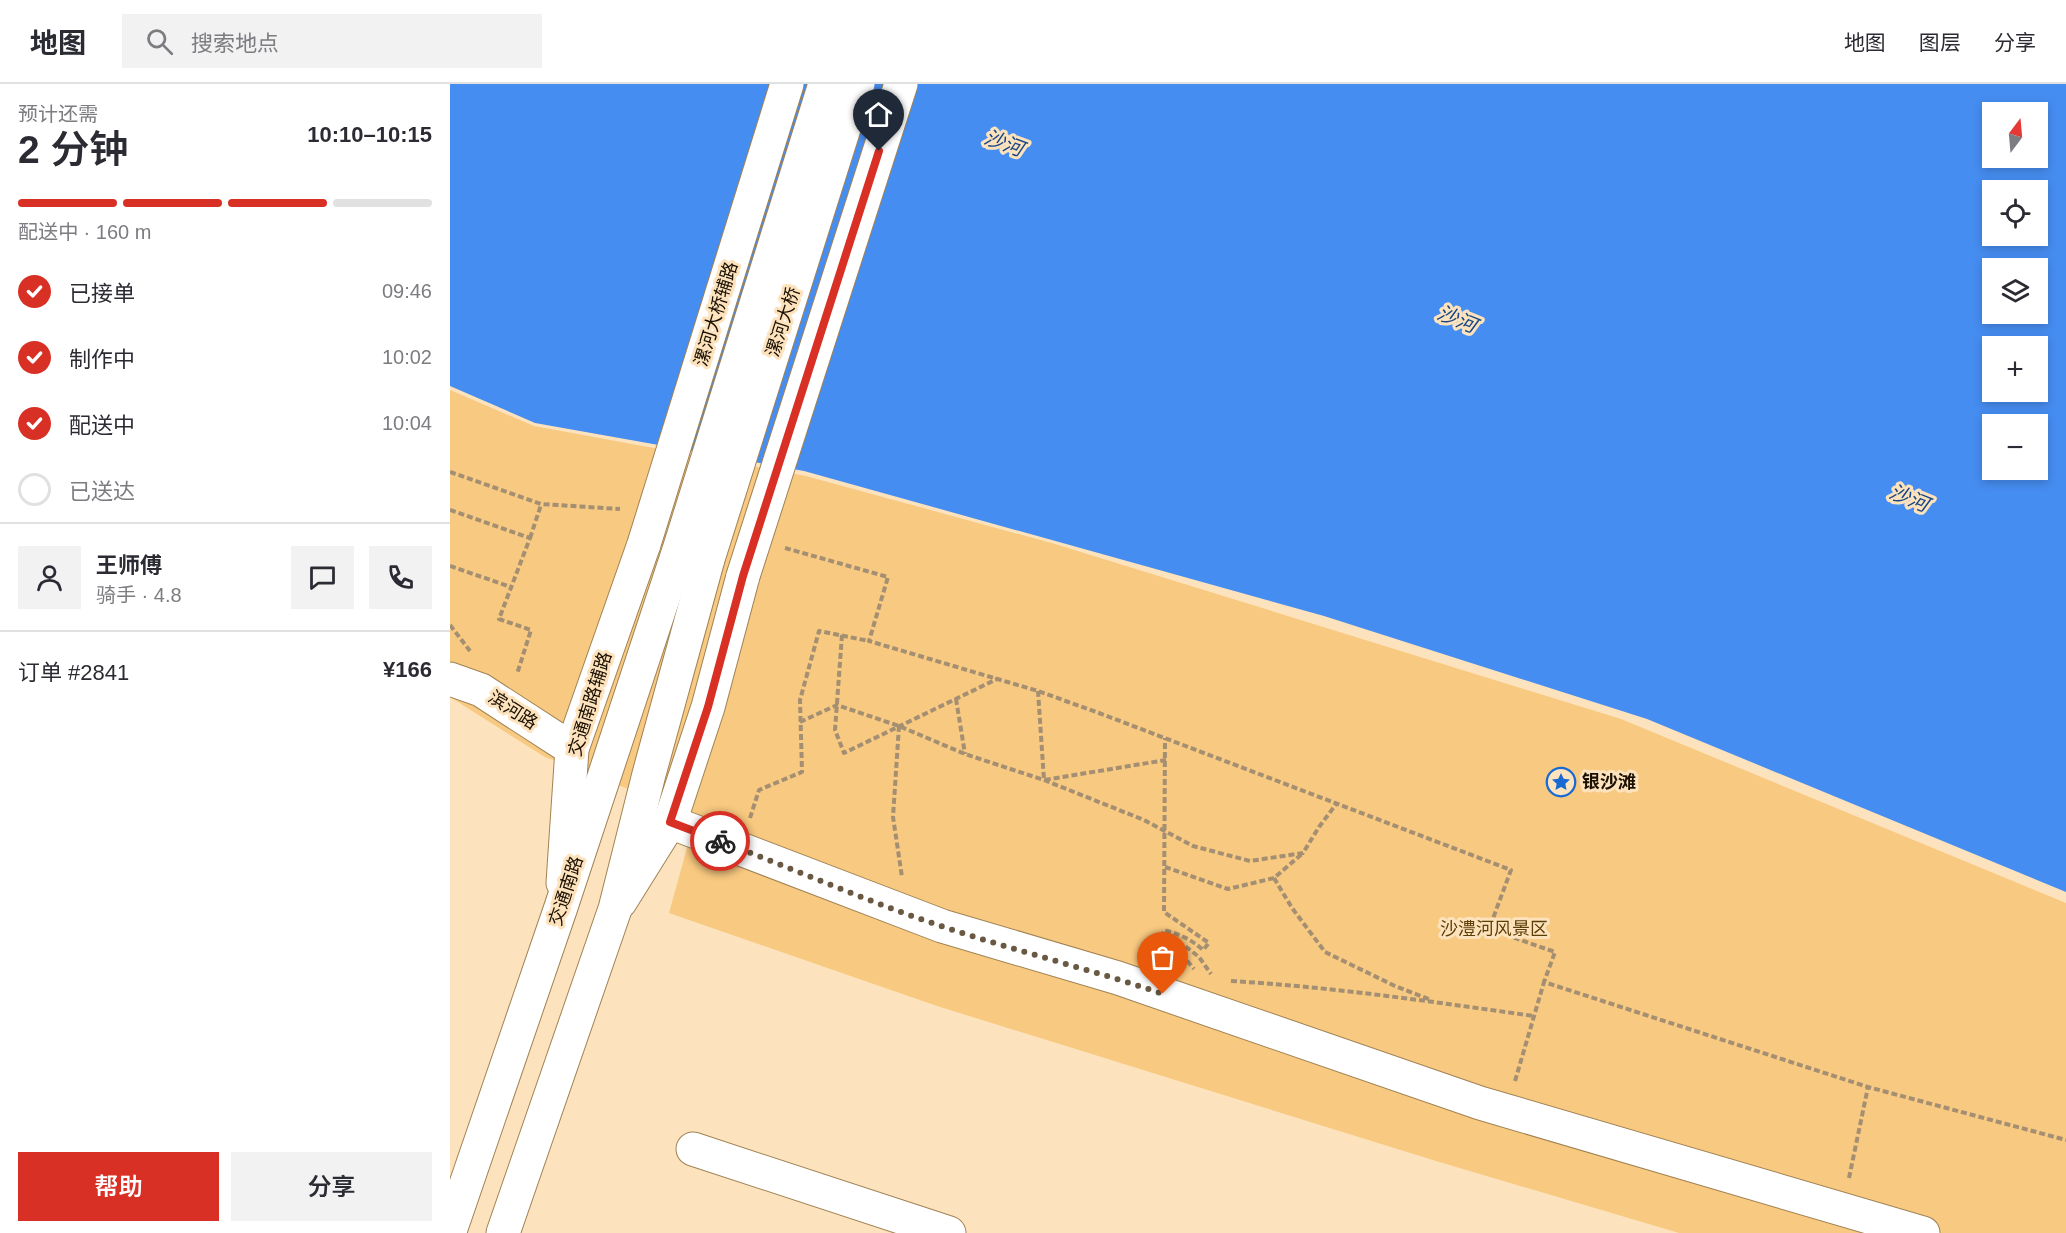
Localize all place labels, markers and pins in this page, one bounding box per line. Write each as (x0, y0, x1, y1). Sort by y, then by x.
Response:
pin (853, 89, 904, 151)
place icon: 银沙滩 (1545, 766, 1577, 798)
place label: 银沙滩 (1582, 772, 1636, 792)
pin (1137, 932, 1188, 994)

